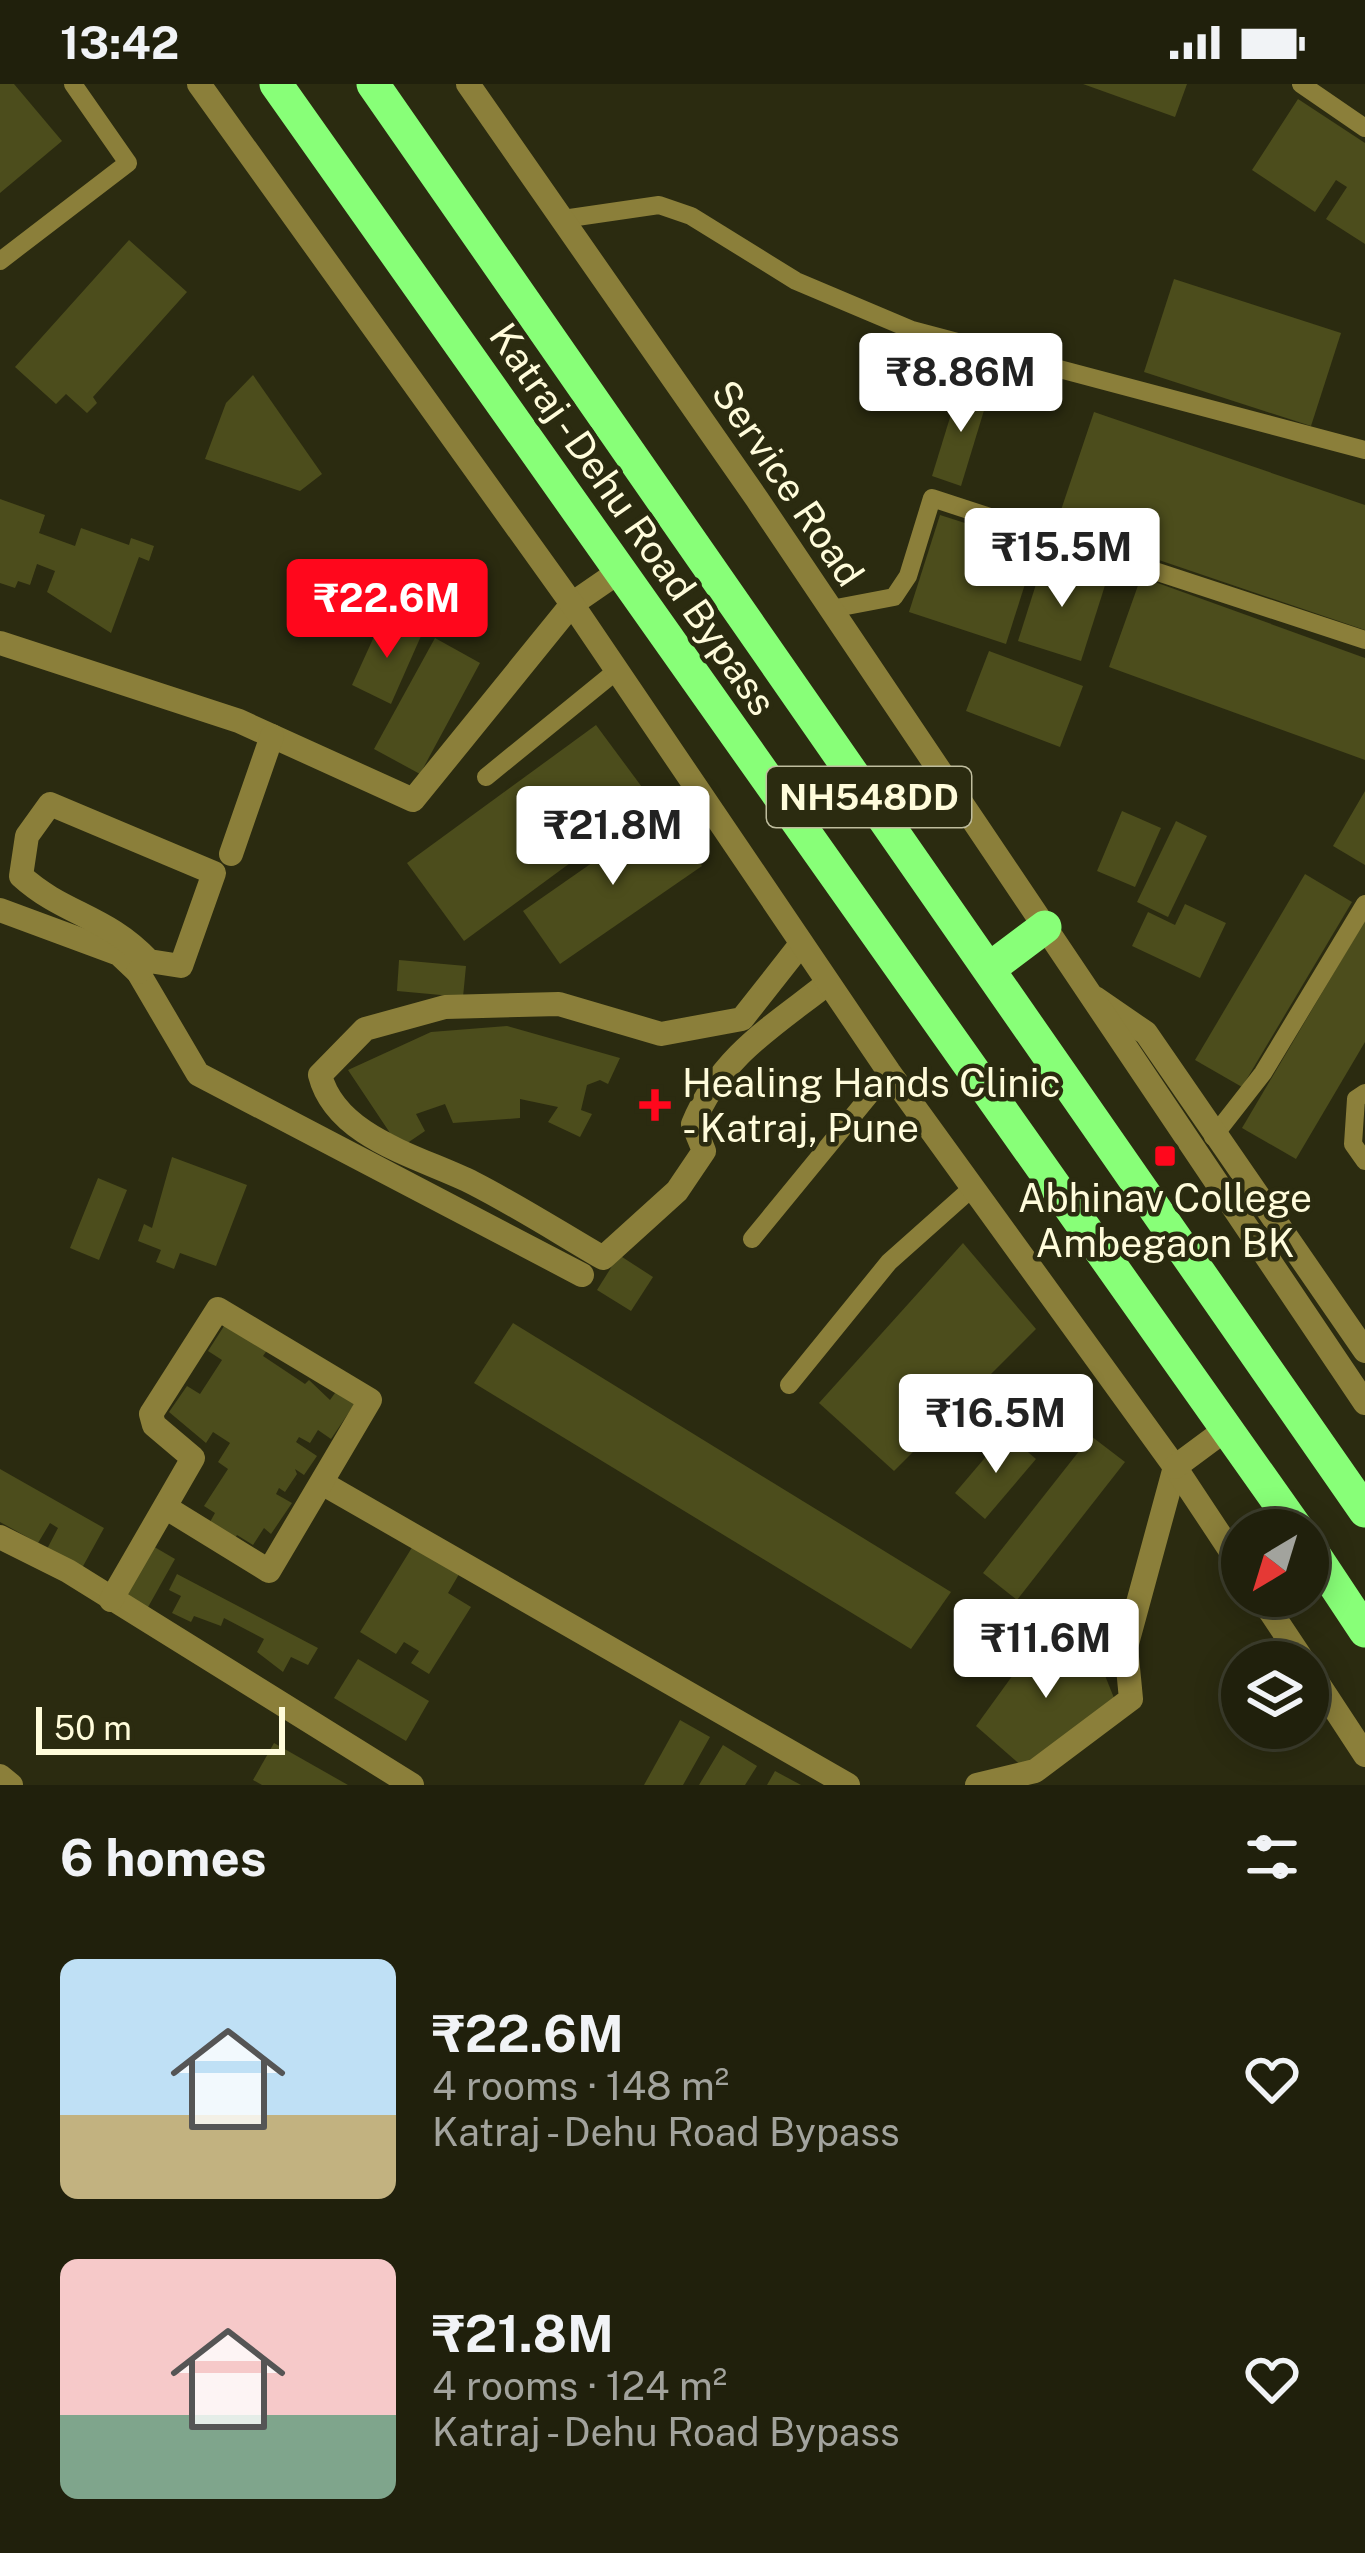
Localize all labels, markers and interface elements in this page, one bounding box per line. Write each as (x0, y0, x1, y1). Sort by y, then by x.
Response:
text: 13:42 (60, 16, 179, 69)
street label: Katraj - Dehu Road Bypass (480, 314, 786, 724)
pin: ₹8.86M (863, 333, 1059, 435)
text: ₹8.86M (886, 349, 1036, 395)
street label: Service Road (702, 371, 874, 595)
pin: ₹15.5M (964, 508, 1160, 610)
text: ₹15.5M (992, 524, 1132, 570)
pin: ₹22.6M (289, 559, 485, 661)
text: ₹22.6M (314, 575, 460, 621)
road number: NH548DD (767, 767, 971, 827)
pin: ₹21.8M (515, 786, 711, 888)
text: ₹21.8M (544, 802, 683, 848)
place label: Healing Hands Clinic - Katraj, Pune (682, 1060, 1061, 1151)
marker: Healing Hands Clinic - Katraj, Pune (639, 1089, 671, 1121)
marker: Abhinav College Ambegaon BK (1152, 1143, 1178, 1169)
place label: Abhinav College Ambegaon BK (1018, 1175, 1312, 1266)
pin: ₹16.5M (898, 1374, 1094, 1476)
text: ₹16.5M (926, 1390, 1066, 1436)
north arrow (1221, 1509, 1329, 1617)
map controls (1221, 1509, 1329, 1749)
pin: ₹11.6M (948, 1599, 1144, 1701)
text: ₹11.6M (981, 1615, 1111, 1661)
button: layers (1221, 1641, 1329, 1749)
scale bar (36, 1701, 285, 1754)
text: 50 m (54, 1709, 132, 1747)
icon: filters (1239, 1824, 1305, 1890)
text: 6 homes (60, 1828, 267, 1887)
text: ₹22.6M (432, 2004, 624, 2063)
icon: home (156, 2007, 300, 2151)
icon: heart (1239, 2046, 1305, 2112)
text: 4 rooms · 148 m² (432, 2063, 729, 2109)
text: Katraj - Dehu Road Bypass (432, 2109, 900, 2155)
text: ₹21.8M (432, 2304, 614, 2363)
icon: home (156, 2307, 300, 2451)
icon: heart (1239, 2346, 1305, 2412)
text: 4 rooms · 124 m² (432, 2363, 727, 2409)
text: Katraj - Dehu Road Bypass (432, 2409, 900, 2455)

